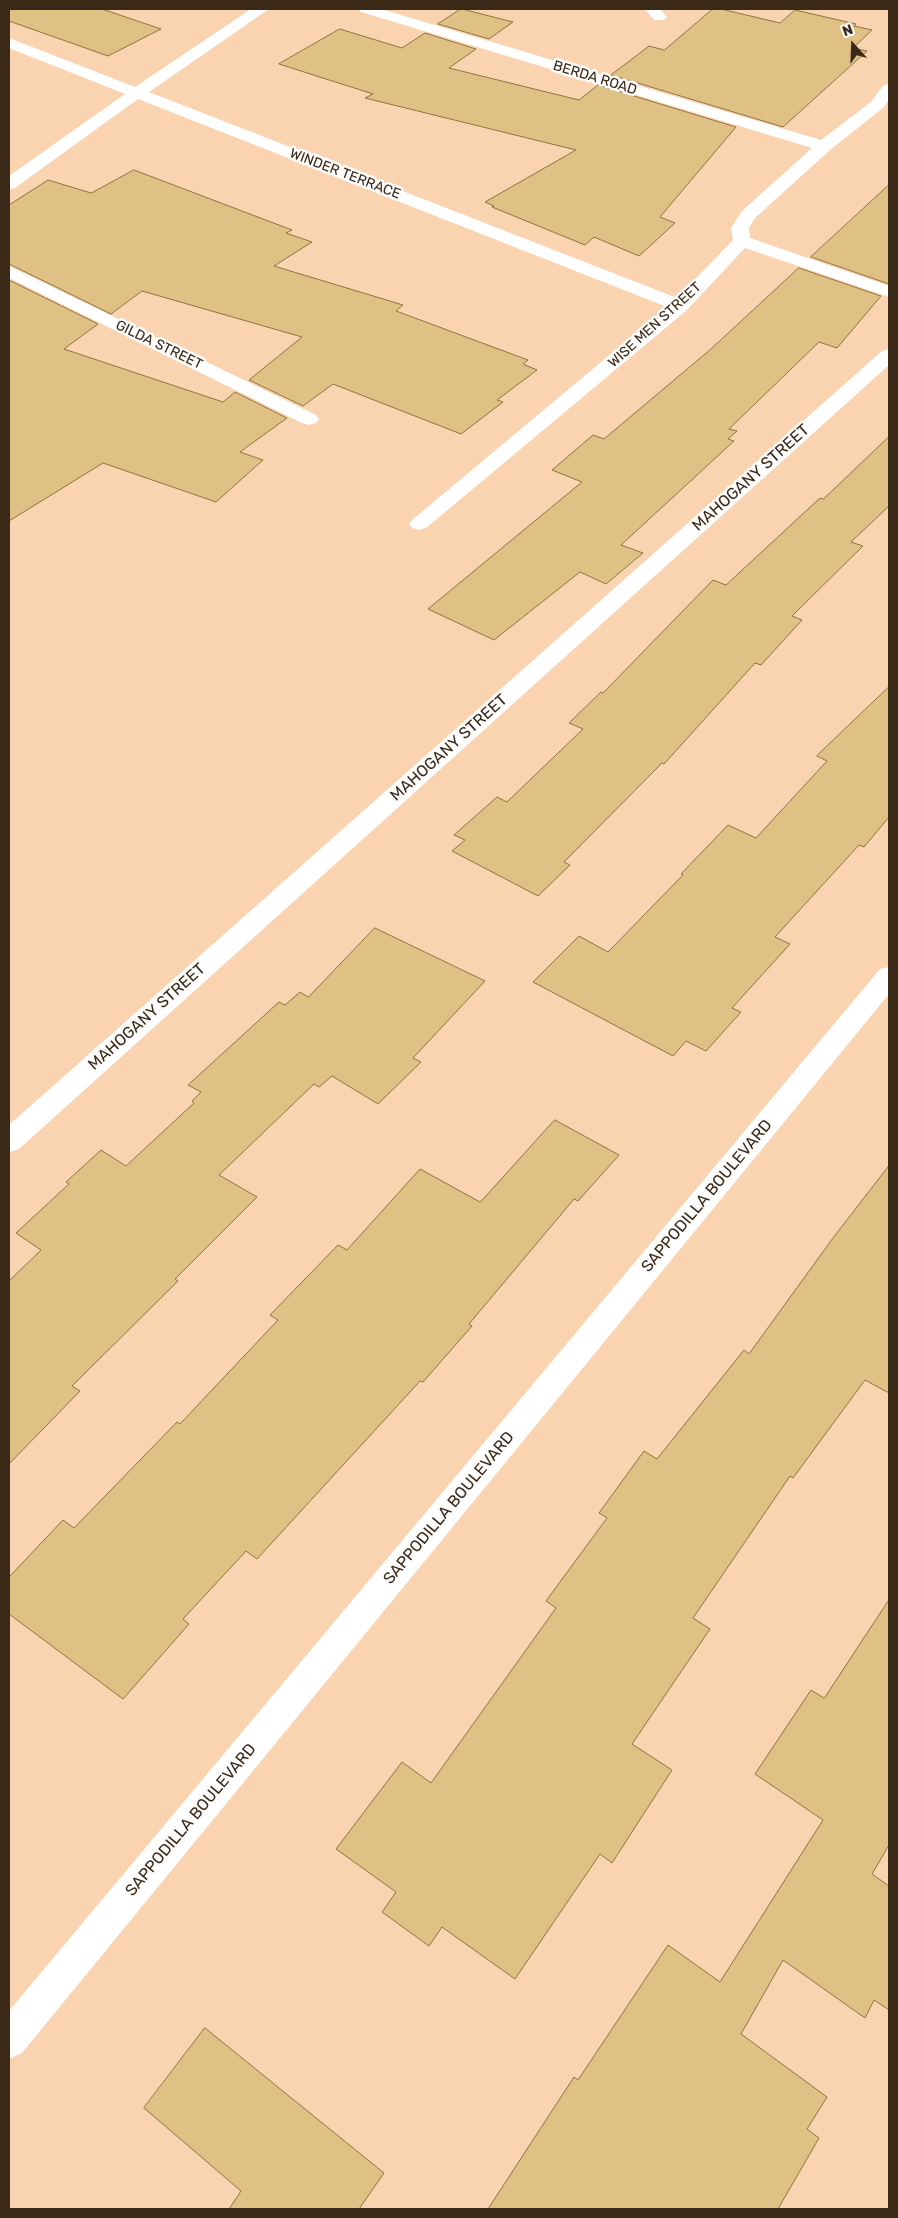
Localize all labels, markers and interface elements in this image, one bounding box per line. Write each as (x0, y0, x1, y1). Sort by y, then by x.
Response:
north arrow (828, 20, 878, 70)
text: N (840, 21, 855, 40)
street label: BERDA ROAD (551, 57, 639, 99)
street label: WINDER TERRACE (287, 145, 403, 203)
street label: WISE MEN STREET (605, 279, 705, 371)
street label: GILDA STREET (113, 317, 205, 373)
street label: MAHOGANY STREET (689, 420, 813, 536)
street label: MAHOGANY STREET (387, 690, 511, 806)
street label: MAHOGANY STREET (85, 959, 209, 1075)
street label: SAPPODILLA BOULEVARD (638, 1116, 776, 1276)
street label: SAPPODILLA BOULEVARD (380, 1428, 518, 1588)
street label: SAPPODILLA BOULEVARD (122, 1740, 260, 1900)

